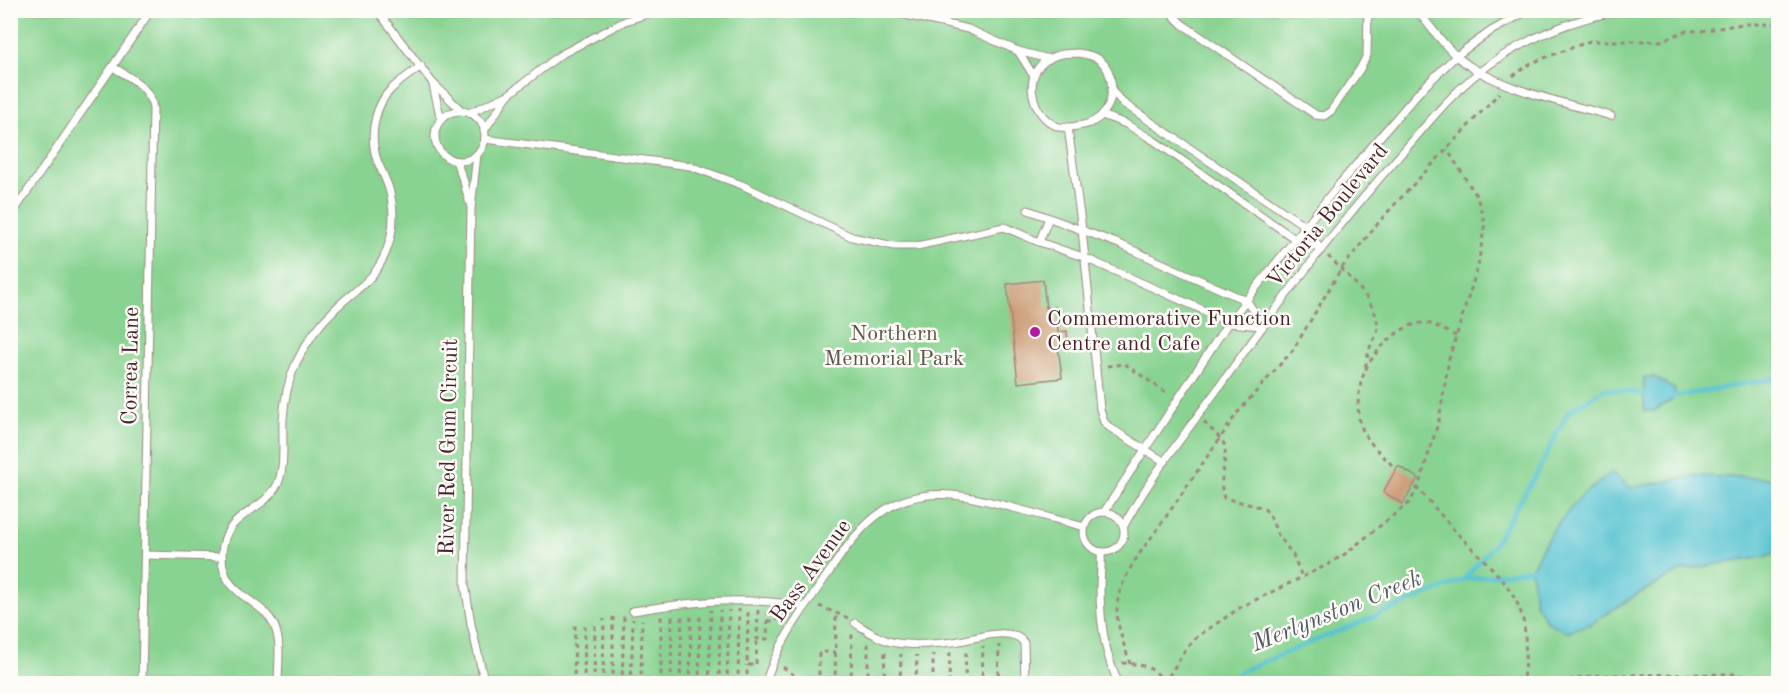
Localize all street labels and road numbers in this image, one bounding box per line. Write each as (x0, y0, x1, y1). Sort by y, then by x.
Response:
street label: Victoria Boulevard (1263, 140, 1393, 292)
street label: Correa Lane (119, 307, 143, 425)
street label: River Red Gum Circuit (436, 338, 462, 556)
street label: Bass Avenue (766, 516, 856, 626)

